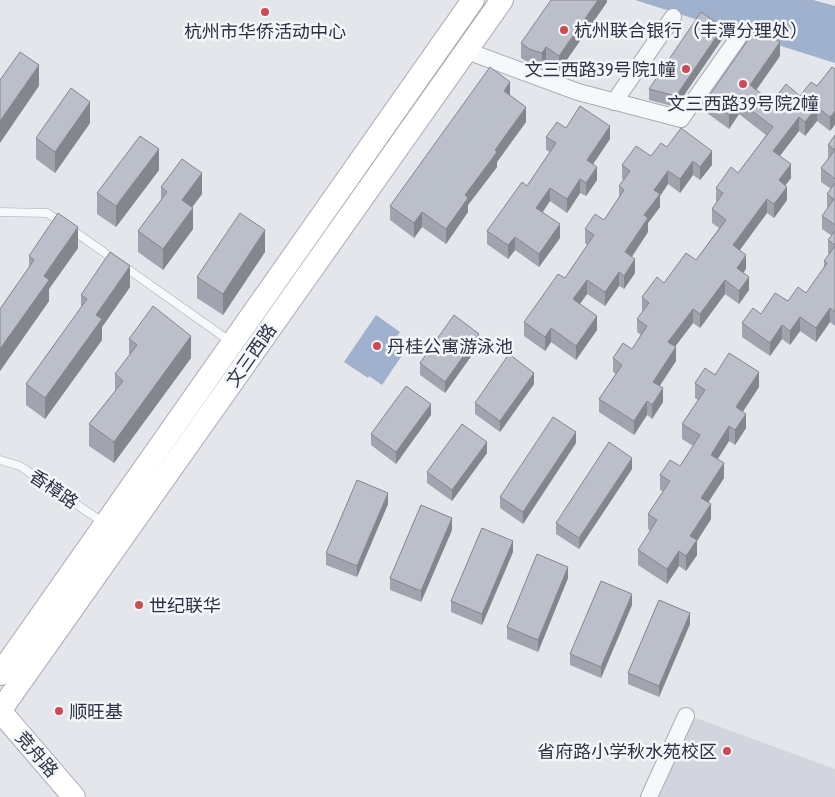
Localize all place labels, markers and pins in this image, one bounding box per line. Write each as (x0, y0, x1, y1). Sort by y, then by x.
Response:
marker: 杭州市华侨活动中心 (259, 6, 271, 18)
place label: 杭州联合银行（丰潭分理处） (574, 20, 808, 41)
place label: 杭州市华侨活动中心 (184, 21, 346, 42)
marker: 杭州联合银行（丰潭分理处） (558, 24, 570, 36)
place label: 文三西路39号院1幢 (525, 59, 676, 80)
marker: 文三西路39号院1幢 (680, 63, 692, 75)
marker: 文三西路39号院2幢 (737, 78, 749, 90)
place label: 文三西路39号院2幢 (667, 93, 819, 114)
place label: 丹桂公寓游泳池 (387, 336, 513, 357)
marker: 丹桂公寓游泳池 (371, 340, 383, 352)
place label: 世纪联华 (149, 595, 221, 616)
marker: 世纪联华 (133, 599, 145, 611)
place label: 顺旺基 (69, 701, 123, 722)
marker: 顺旺基 (53, 705, 65, 717)
place label: 省府路小学秋水苑校区 (537, 741, 717, 762)
marker: 省府路小学秋水苑校区 (721, 745, 733, 757)

